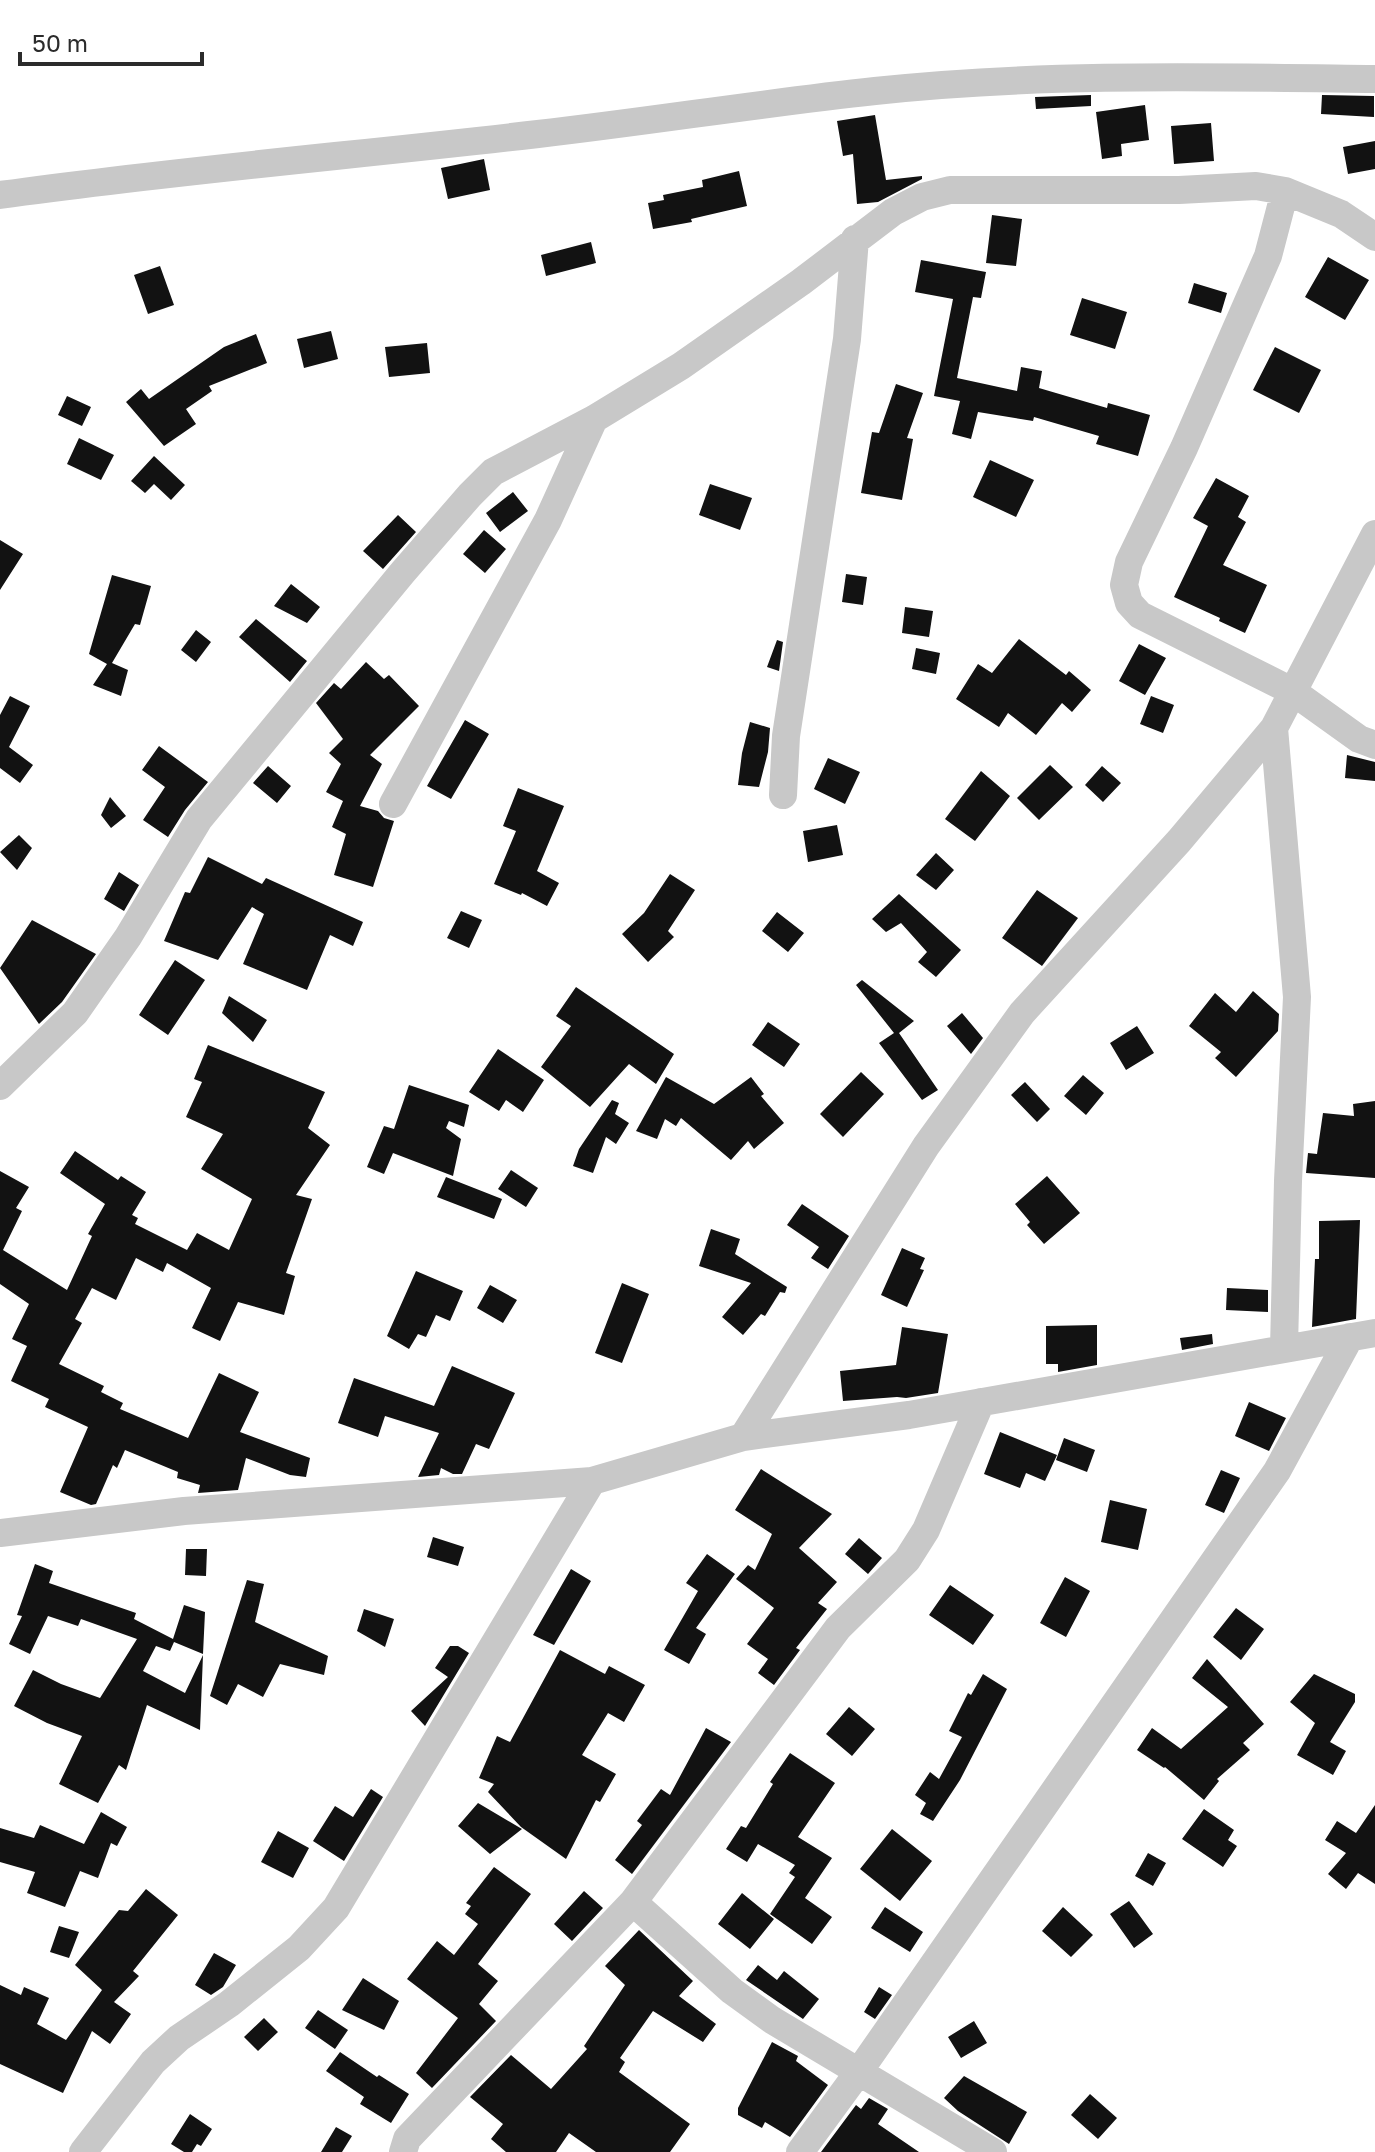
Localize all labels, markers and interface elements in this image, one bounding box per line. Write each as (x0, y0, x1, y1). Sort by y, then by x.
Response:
scale bar (20, 16, 202, 66)
text: 50 m (32, 28, 88, 57)

